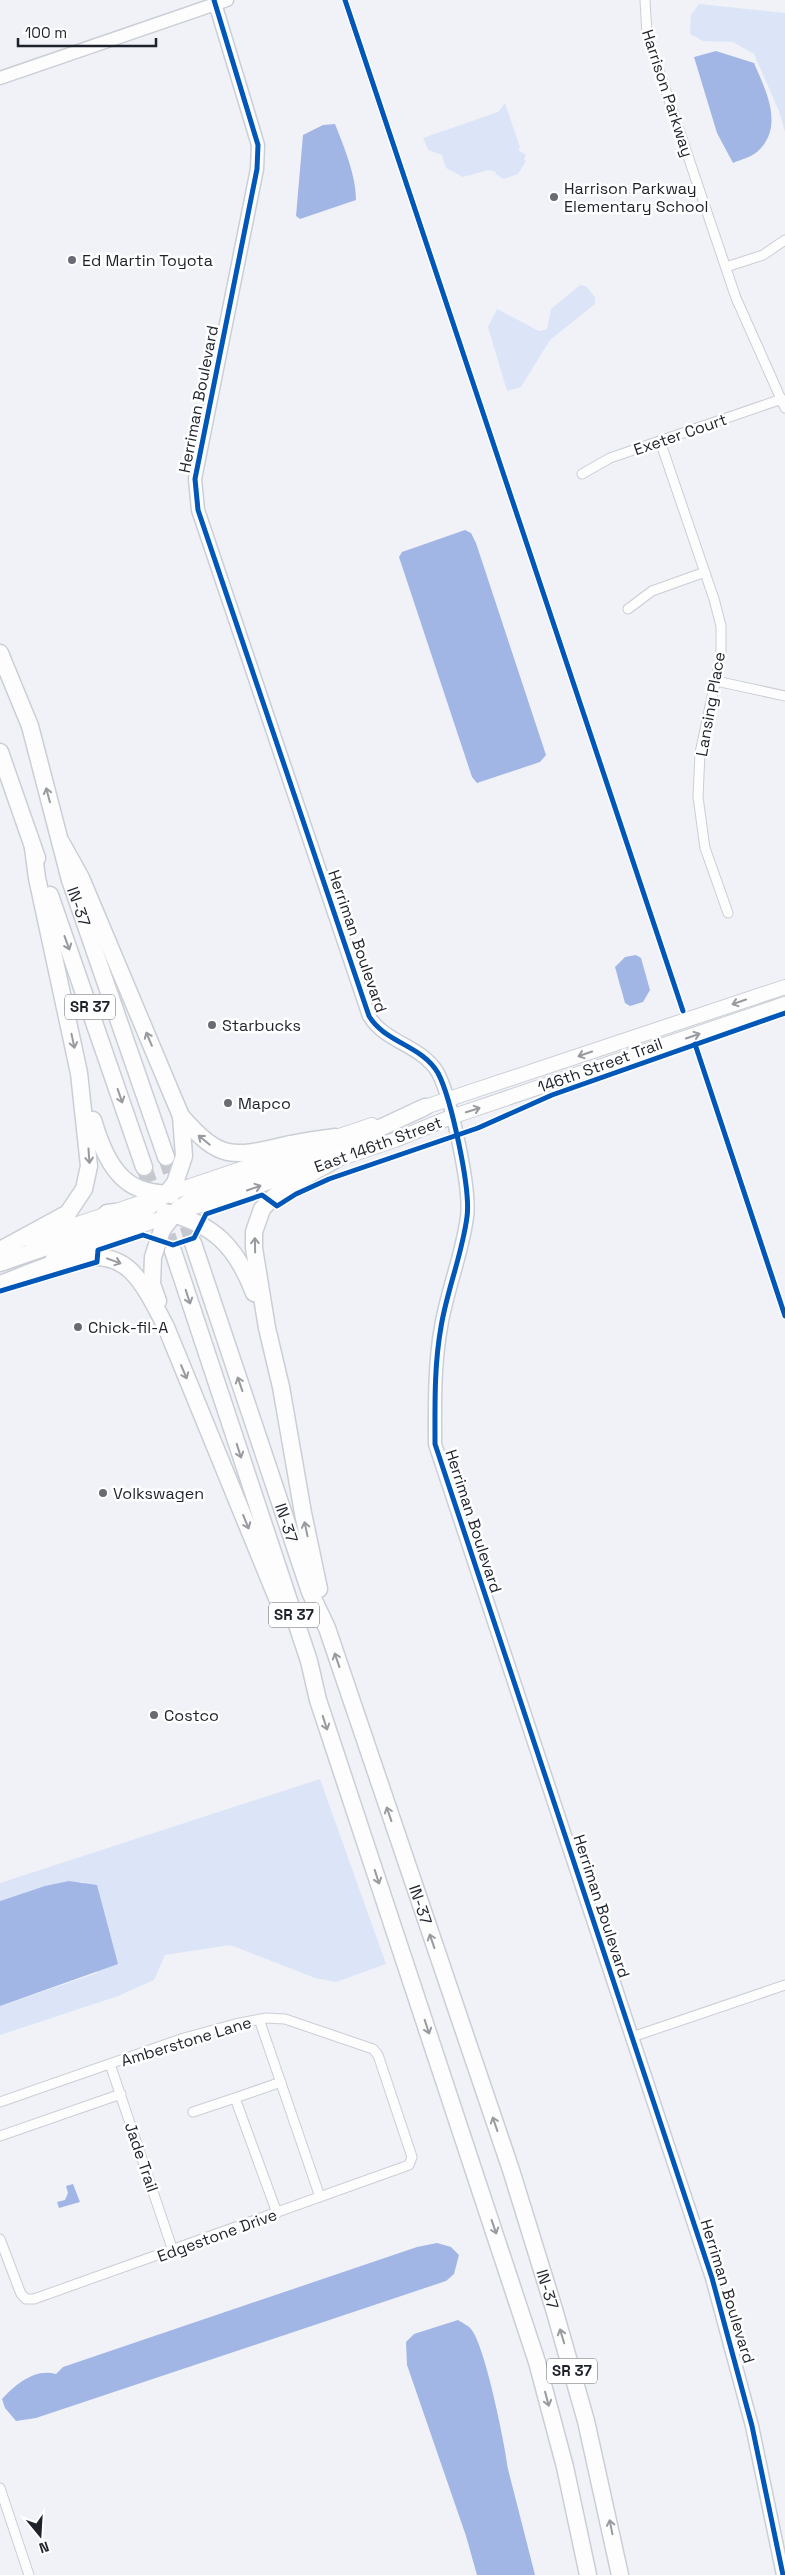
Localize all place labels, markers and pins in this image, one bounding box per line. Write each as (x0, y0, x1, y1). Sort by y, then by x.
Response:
place label: Harrison Parkway Elementary School (564, 178, 709, 217)
marker: Harrison Parkway Elementary School (548, 191, 560, 203)
place label: Ed Martin Toyota (82, 250, 213, 271)
marker: Ed Martin Toyota (66, 254, 78, 266)
place label: Starbucks (222, 1015, 301, 1036)
marker: Starbucks (206, 1019, 218, 1031)
place label: Mapco (238, 1093, 291, 1114)
marker: Mapco (222, 1097, 234, 1109)
place label: Chick-fil-A (88, 1317, 168, 1338)
marker: Chick-fil-A (72, 1321, 84, 1333)
place label: Volkswagen (113, 1483, 204, 1504)
marker: Volkswagen (97, 1487, 109, 1499)
place label: Costco (164, 1705, 219, 1726)
marker: Costco (148, 1709, 160, 1721)

